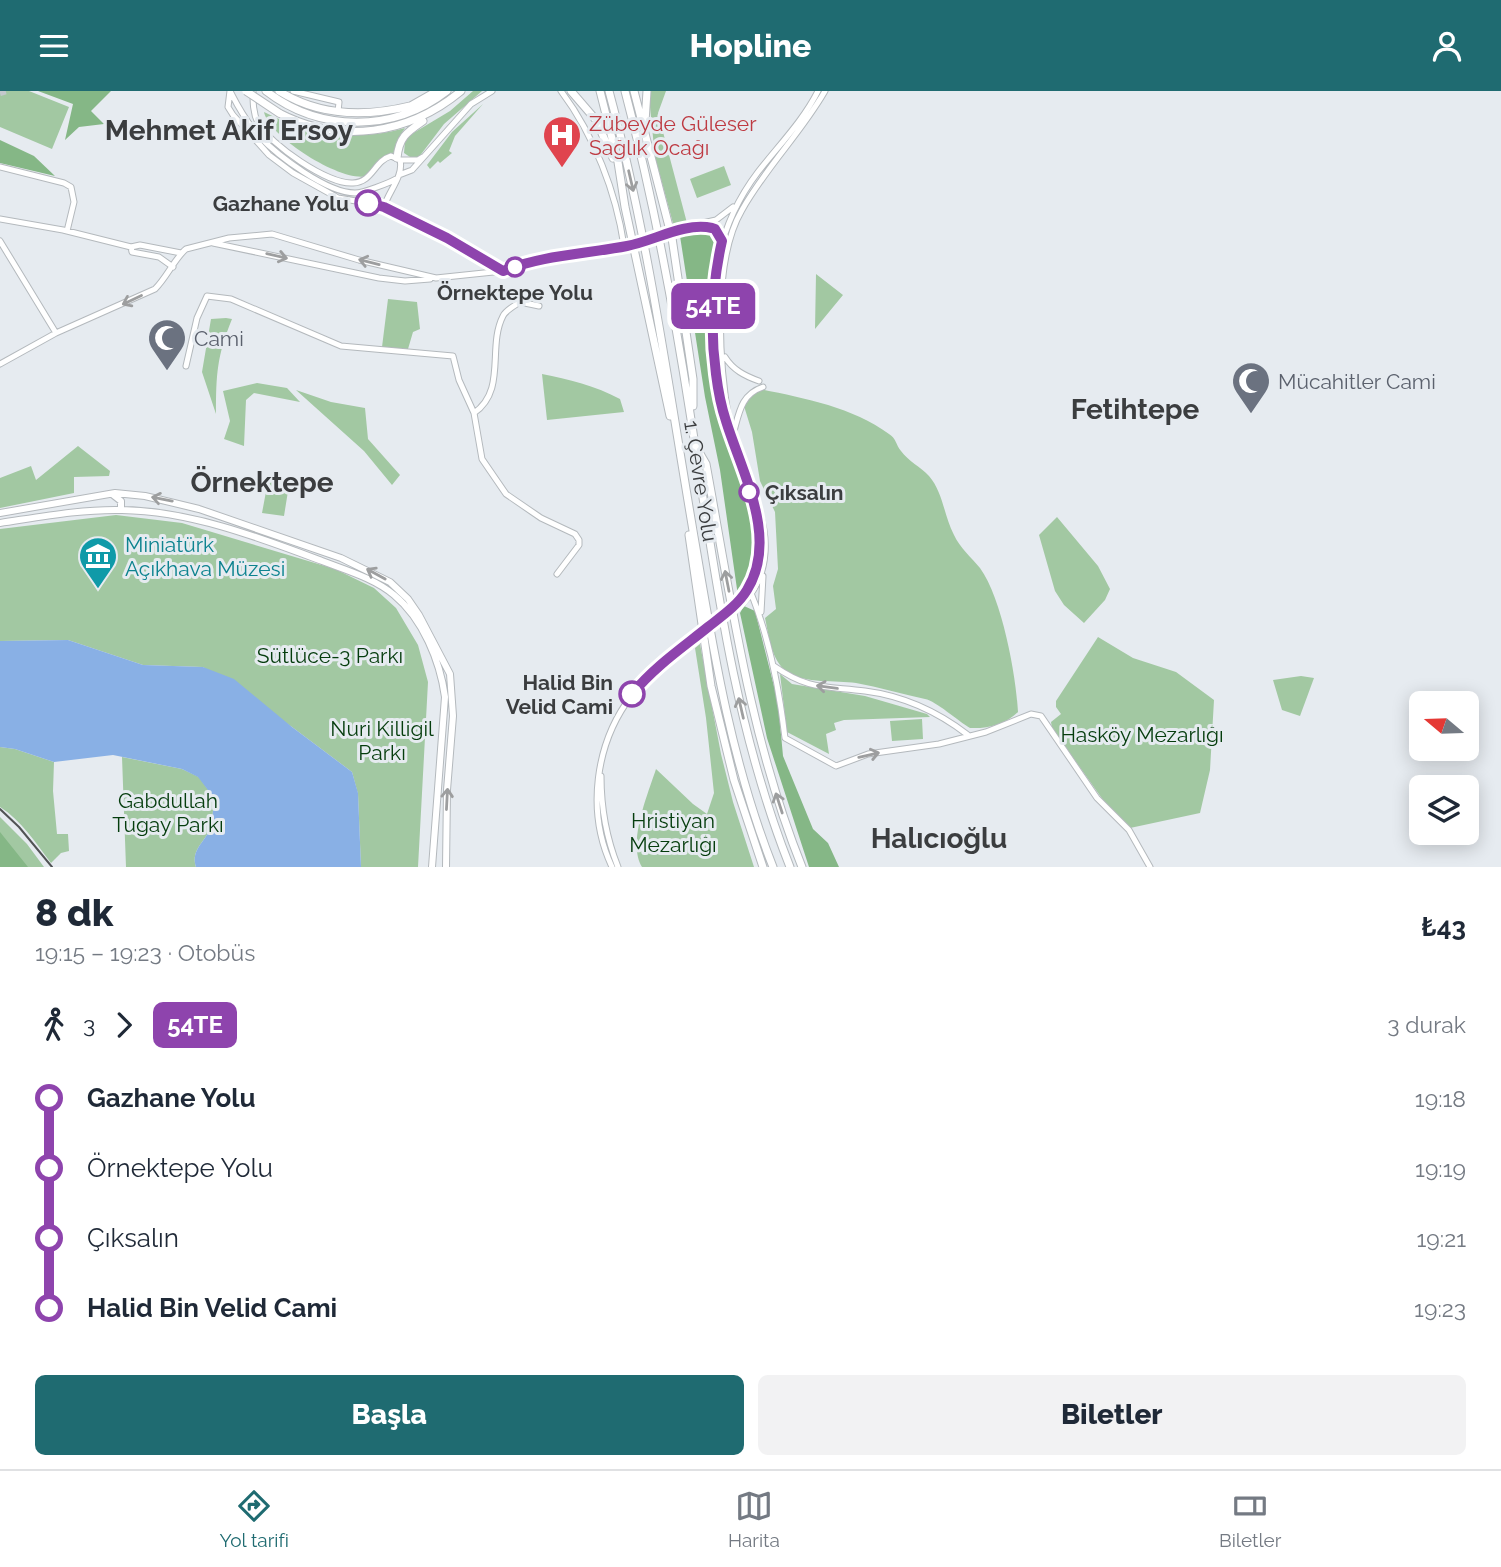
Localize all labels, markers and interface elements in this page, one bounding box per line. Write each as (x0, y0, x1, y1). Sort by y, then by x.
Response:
icon: menu (35, 27, 73, 65)
text: Hopline (690, 27, 811, 64)
icon: person (1428, 27, 1466, 65)
place label: Zübeyde Güleser Sağlık Ocağı (589, 111, 757, 160)
district label: Mehmet Akif Ersoy (105, 114, 354, 147)
hospital icon: Zübeyde Güleser Sağlık Ocağı (541, 114, 583, 169)
one-way arrow (624, 169, 638, 192)
marker: Gazhane Yolu (355, 190, 381, 216)
place label: Gazhane Yolu (213, 191, 349, 216)
one-way arrow (265, 250, 288, 264)
one-way arrow (358, 255, 381, 268)
marker: Örnektepe Yolu (505, 257, 525, 277)
place label: Örnektepe Yolu (437, 280, 593, 305)
line badge: 54TE (664, 283, 762, 329)
text: 54TE (685, 291, 741, 320)
one-way arrow (121, 294, 143, 307)
mosque icon: Cami (146, 317, 188, 372)
place label: Cami (194, 326, 244, 351)
mosque icon: Mücahitler Cami (1230, 360, 1272, 415)
place label: Mücahitler Cami (1278, 369, 1436, 394)
district label: Fetihtepe (1071, 393, 1199, 426)
street label: 1. Çevre Yolu (679, 419, 723, 543)
district label: Örnektepe (190, 466, 334, 499)
place label: Çıksalın (765, 480, 844, 505)
marker: Çıksalın (739, 482, 759, 502)
one-way arrow (151, 492, 174, 505)
place label: Miniatürk Açıkhava Müzesi (125, 532, 285, 581)
museum icon: Miniatürk Açıkhava Müzesi (77, 535, 119, 590)
one-way arrow (367, 567, 387, 581)
one-way arrow (720, 570, 734, 593)
park label: Sütlüce-3 Parkı (257, 643, 403, 668)
place label: Halid Bin Velid Cami (506, 670, 613, 719)
marker: Halid Bin Velid Cami (619, 681, 645, 707)
one-way arrow (816, 681, 839, 694)
north arrow (1409, 691, 1479, 761)
map controls (1409, 691, 1479, 845)
one-way arrow (733, 697, 747, 720)
park label: Nuri Killigil Parkı (330, 716, 434, 765)
park label: Hasköy Mezarlığı (1060, 722, 1224, 747)
one-way arrow (857, 748, 879, 761)
button: layers (1409, 775, 1479, 845)
park label: Gabdullah Tugay Parkı (112, 788, 224, 837)
one-way arrow (441, 788, 454, 811)
one-way arrow (772, 792, 784, 814)
park label: Hristiyan Mezarlığı (629, 808, 717, 857)
district label: Halıcıoğlu (871, 822, 1007, 855)
text: 8 dk (35, 890, 113, 935)
text: ₺43 (1421, 912, 1466, 942)
text: 19:15 – 19:23 · Otobüs (35, 939, 255, 966)
icon: walk (35, 1006, 73, 1044)
icon: forward (105, 1006, 143, 1044)
text: 54TE (167, 1010, 223, 1039)
text: 3 (83, 1011, 95, 1038)
text: 3 durak (1387, 1011, 1466, 1038)
text: Gazhane Yolu (87, 1083, 256, 1113)
text: 19:18 (1415, 1085, 1466, 1112)
text: Örnektepe Yolu (87, 1153, 273, 1183)
text: 19:19 (1415, 1155, 1466, 1182)
text: Çıksalın (87, 1223, 179, 1253)
text: 19:21 (1417, 1225, 1466, 1252)
text: Halid Bin Velid Cami (87, 1293, 337, 1323)
text: 19:23 (1414, 1295, 1466, 1322)
button: Başla (35, 1375, 744, 1455)
button: Biletler (758, 1375, 1466, 1455)
tab: Yol tarifi (220, 1487, 289, 1551)
tab: Harita (728, 1487, 780, 1551)
tab: Biletler (1219, 1487, 1281, 1551)

